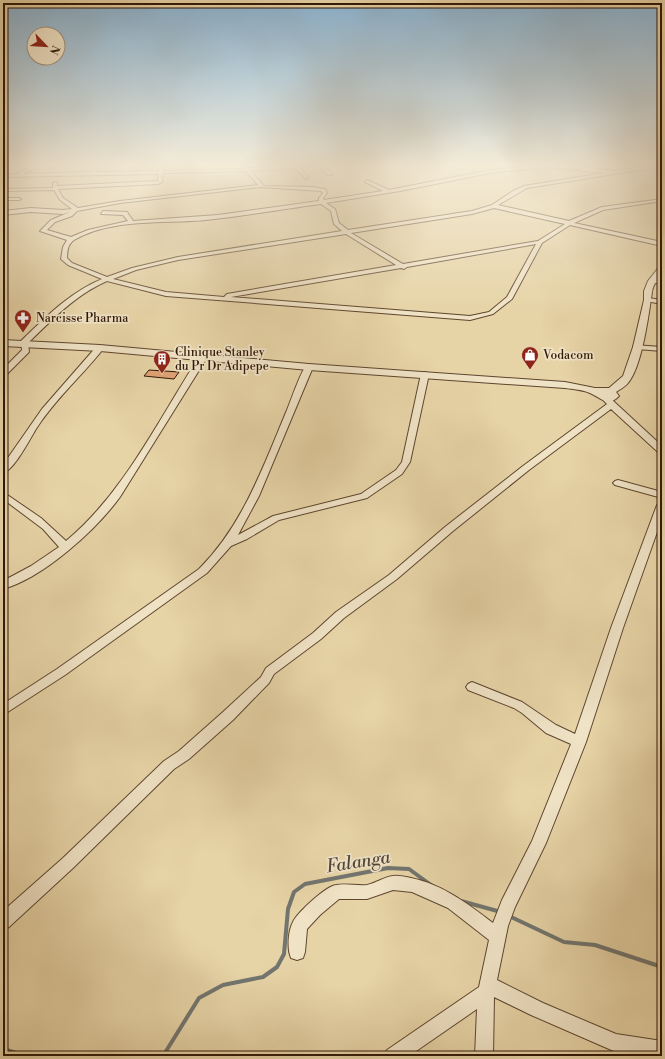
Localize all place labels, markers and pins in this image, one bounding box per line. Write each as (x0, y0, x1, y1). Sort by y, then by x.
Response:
pharmacy icon: Narcisse Pharma (13, 308, 33, 333)
place label: Narcisse Pharma (36, 311, 129, 326)
place label: Clinique Stanley du Pr Dr Adipepe (175, 345, 269, 374)
shop icon: Vodacom (520, 345, 540, 370)
place label: Vodacom (542, 348, 594, 363)
building icon: Clinique Stanley du Pr Dr Adipepe (152, 349, 172, 374)

